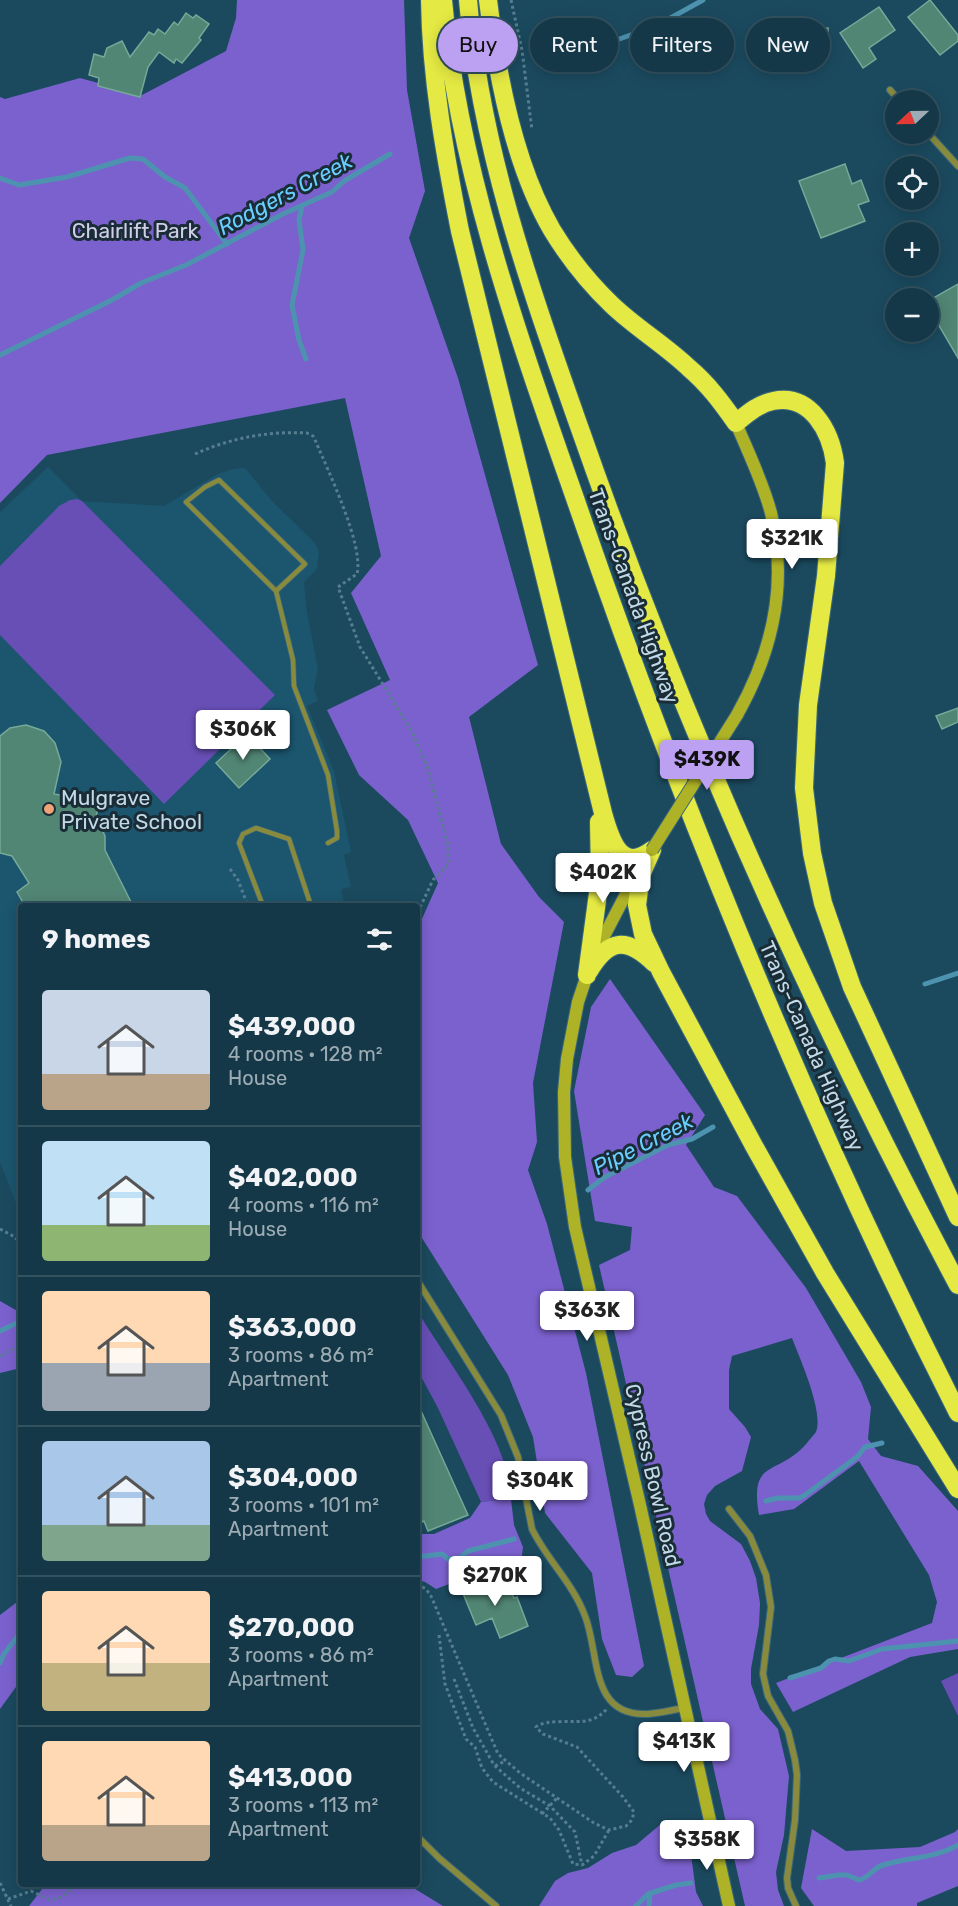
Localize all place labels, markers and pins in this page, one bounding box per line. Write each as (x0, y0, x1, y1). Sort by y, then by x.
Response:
pin: $321K (750, 519, 834, 570)
pin: $306K (201, 710, 285, 761)
pin: $439K (665, 740, 749, 791)
place label: Mulgrave Private School (61, 785, 202, 834)
marker: Mulgrave Private School (42, 802, 56, 816)
pin: $402K (561, 853, 645, 904)
pin: $363K (545, 1291, 629, 1342)
pin: $304K (498, 1461, 582, 1512)
pin: $270K (453, 1556, 537, 1607)
pin: $413K (642, 1722, 726, 1773)
pin: $358K (665, 1820, 749, 1871)

